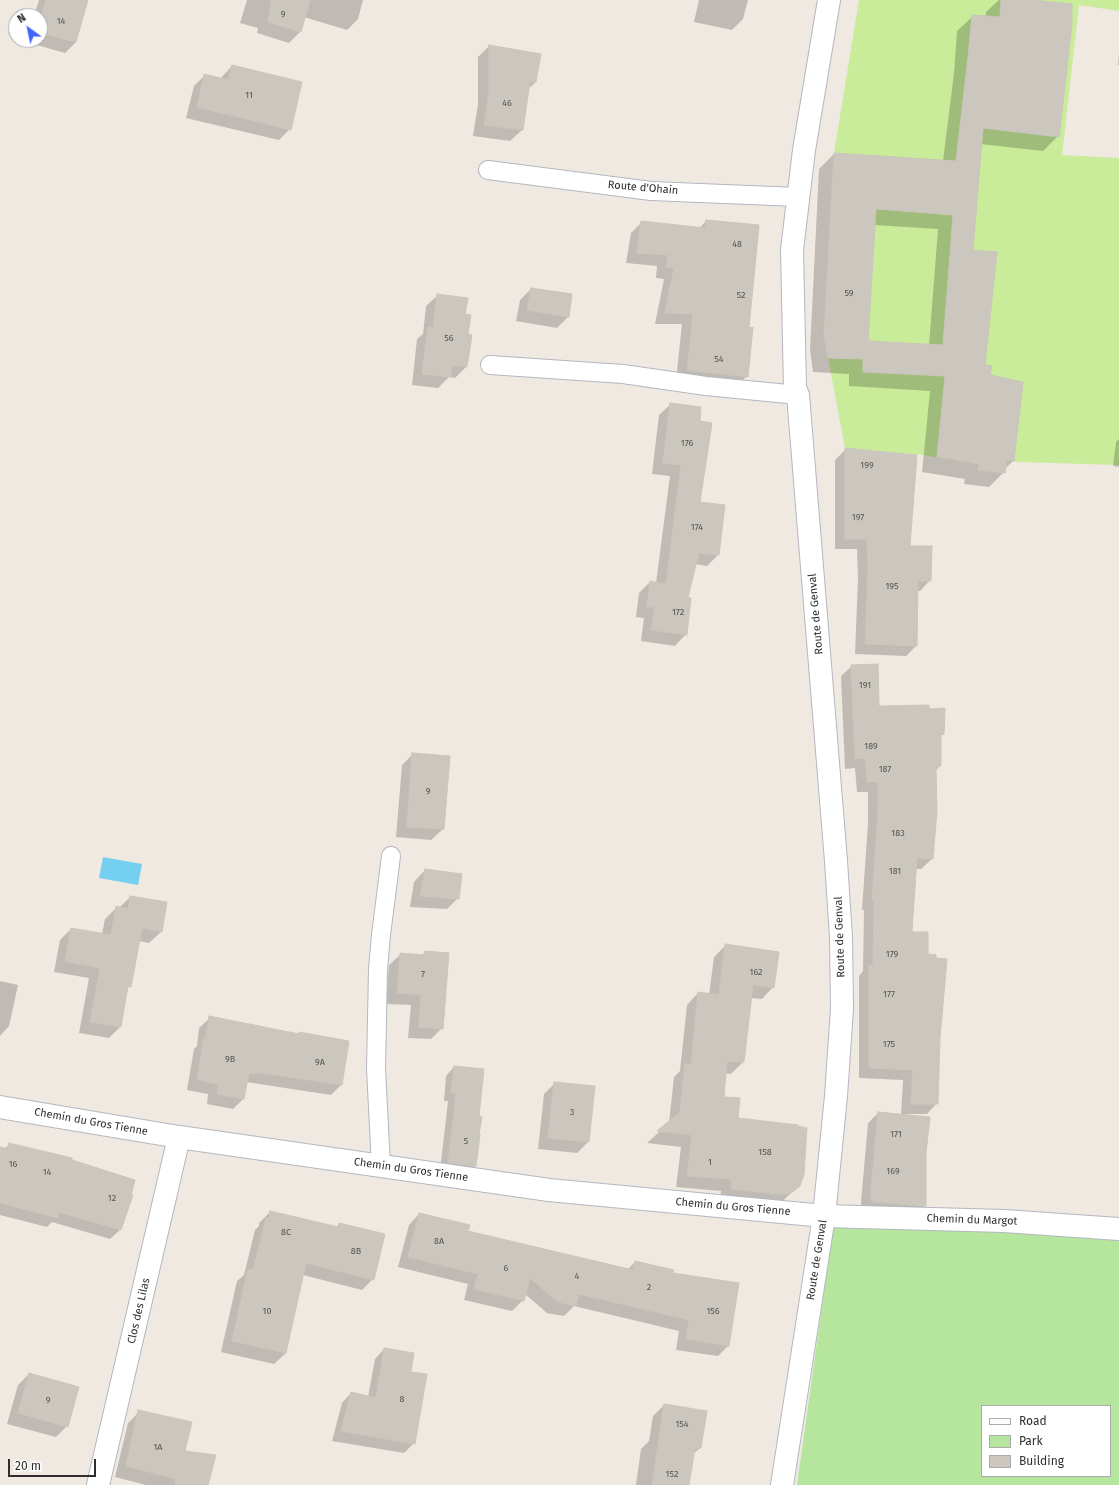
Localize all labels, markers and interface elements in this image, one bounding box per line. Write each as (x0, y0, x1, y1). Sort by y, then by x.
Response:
north arrow (8, 8, 48, 48)
house number: 9 (281, 9, 285, 19)
text: N (15, 11, 28, 26)
house number: 14 (57, 16, 65, 26)
house number: 11 (245, 90, 253, 100)
house number: 46 (502, 98, 512, 108)
street label: Route d'Ohain (607, 178, 679, 198)
house number: 48 (732, 239, 742, 249)
house number: 59 (844, 288, 854, 298)
house number: 52 (737, 290, 745, 300)
house number: 56 (444, 333, 454, 343)
house number: 54 (714, 354, 724, 364)
house number: 176 (681, 438, 693, 448)
house number: 199 (860, 460, 874, 470)
house number: 197 (852, 512, 864, 522)
house number: 174 (691, 522, 703, 532)
street label: Route de Genval (806, 573, 826, 655)
house number: 195 (885, 581, 899, 591)
house number: 172 (672, 607, 684, 617)
house number: 191 (859, 680, 871, 690)
house number: 189 (864, 741, 878, 751)
house number: 187 (879, 764, 891, 774)
house number: 9 (426, 786, 430, 796)
house number: 183 (891, 828, 905, 838)
house number: 181 (889, 866, 901, 876)
street label: Route de Genval (832, 896, 848, 978)
house number: 179 (886, 949, 898, 959)
house number: 162 (749, 967, 763, 977)
house number: 7 (421, 969, 425, 979)
house number: 177 (883, 989, 895, 999)
house number: 175 (883, 1039, 895, 1049)
house number: 9B (225, 1054, 235, 1064)
house number: 9A (315, 1057, 325, 1067)
street label: Chemin du Gros Tienne (33, 1105, 149, 1139)
house number: 3 (570, 1107, 574, 1117)
house number: 171 (890, 1129, 902, 1139)
house number: 5 (464, 1136, 468, 1146)
house number: 158 (758, 1147, 772, 1157)
street label: Chemin du Gros Tienne (353, 1155, 469, 1185)
house number: 1 (708, 1157, 712, 1167)
house number: 16 (9, 1159, 17, 1169)
house number: 169 (886, 1166, 900, 1176)
house number: 14 (43, 1167, 51, 1177)
house number: 12 (108, 1193, 116, 1203)
street label: Chemin du Gros Tienne (675, 1195, 791, 1219)
street label: Chemin du Margot (926, 1212, 1018, 1228)
street label: Route de Genval (804, 1219, 830, 1301)
house number: 8C (281, 1227, 291, 1237)
house number: 8A (434, 1236, 444, 1246)
house number: 8B (351, 1246, 361, 1256)
house number: 6 (504, 1263, 508, 1273)
house number: 4 (575, 1271, 579, 1281)
street label: Clos des Lilas (125, 1277, 153, 1345)
house number: 2 (647, 1282, 651, 1292)
house number: 10 (263, 1306, 271, 1316)
house number: 156 (706, 1306, 720, 1316)
house number: 8 (400, 1394, 404, 1404)
house number: 9 (46, 1395, 50, 1405)
legend (981, 1405, 1111, 1477)
text: Road (1019, 1414, 1047, 1428)
house number: 154 (675, 1419, 689, 1429)
text: Park (1019, 1434, 1043, 1448)
house number: 1A (153, 1442, 163, 1452)
scale bar (10, 1451, 98, 1477)
text: Building (1019, 1454, 1064, 1468)
text: 20 m (15, 1459, 41, 1473)
house number: 152 (666, 1469, 678, 1479)

